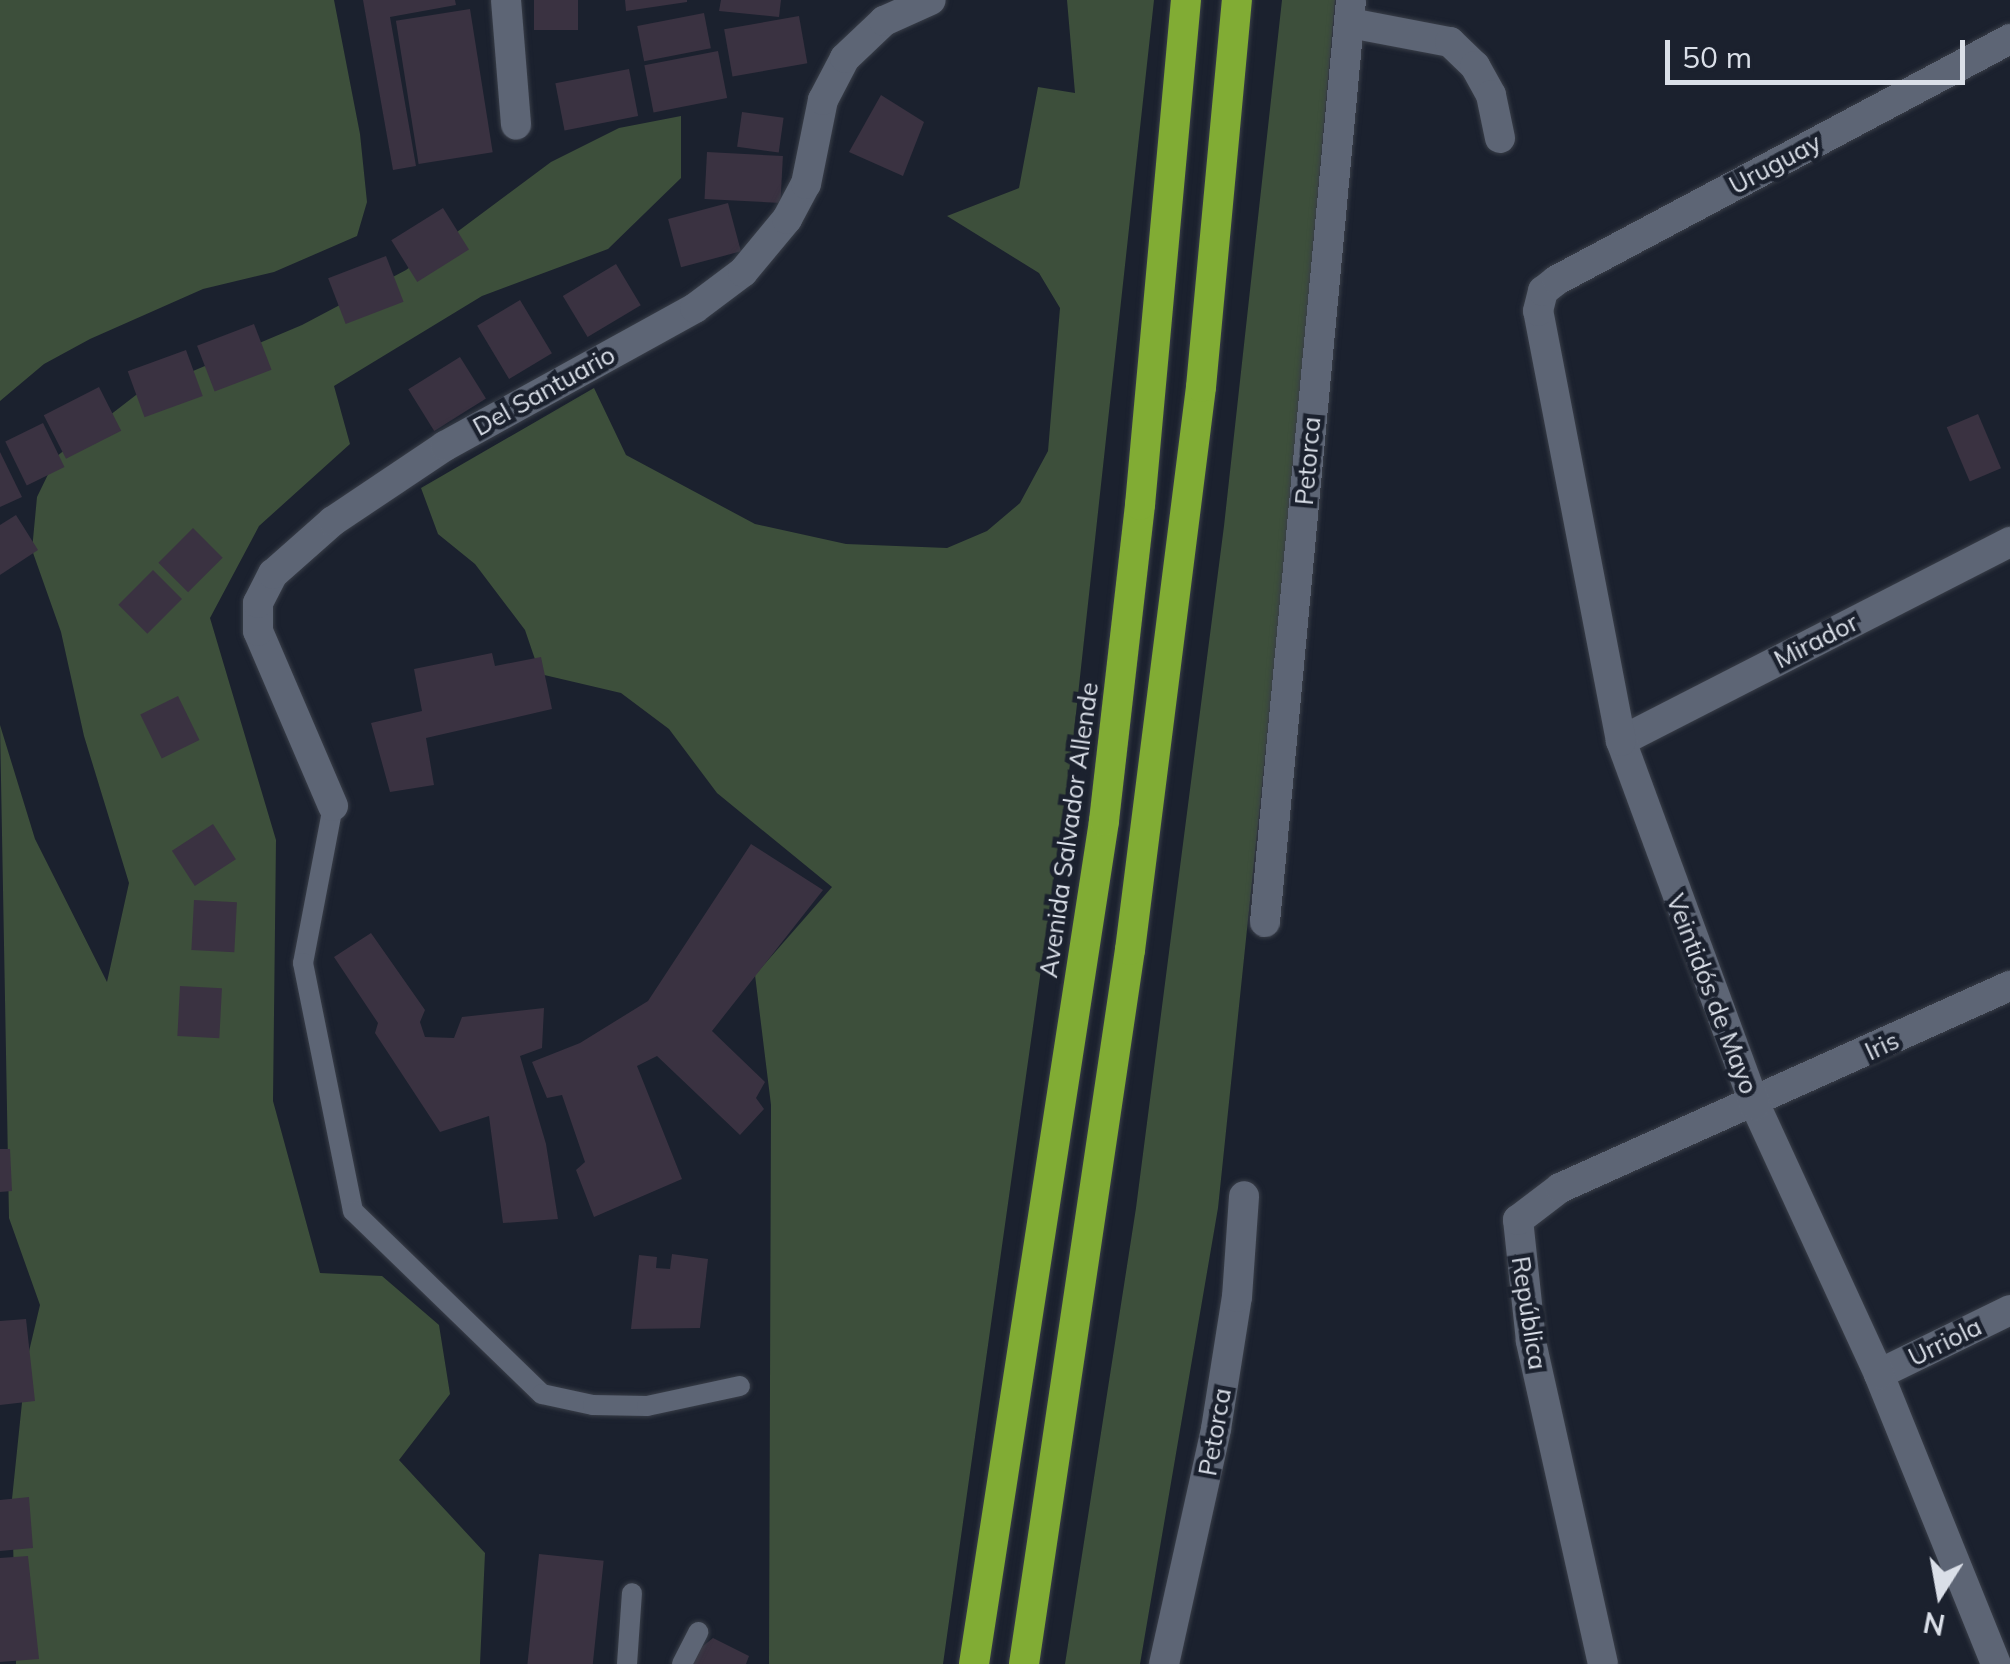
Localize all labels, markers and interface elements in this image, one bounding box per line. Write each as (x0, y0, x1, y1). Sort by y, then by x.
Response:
scale bar (1670, 20, 1970, 82)
text: 50 m (1682, 38, 1752, 76)
street label: Uruguay (1724, 127, 1826, 201)
street label: Del Santuario (468, 340, 620, 442)
street label: Petorca (1289, 416, 1327, 506)
street label: Mirador (1769, 607, 1863, 675)
street label: Avenida Salvador Allende (1033, 680, 1105, 980)
street label: Veintidós de Mayo (1660, 890, 1764, 1098)
street label: Iris (1860, 1025, 1904, 1067)
street label: República (1505, 1254, 1553, 1372)
street label: Urriola (1904, 1312, 1986, 1372)
street label: Petorca (1193, 1386, 1237, 1478)
north arrow (1890, 1544, 1990, 1644)
text: N (1920, 1605, 1948, 1643)

